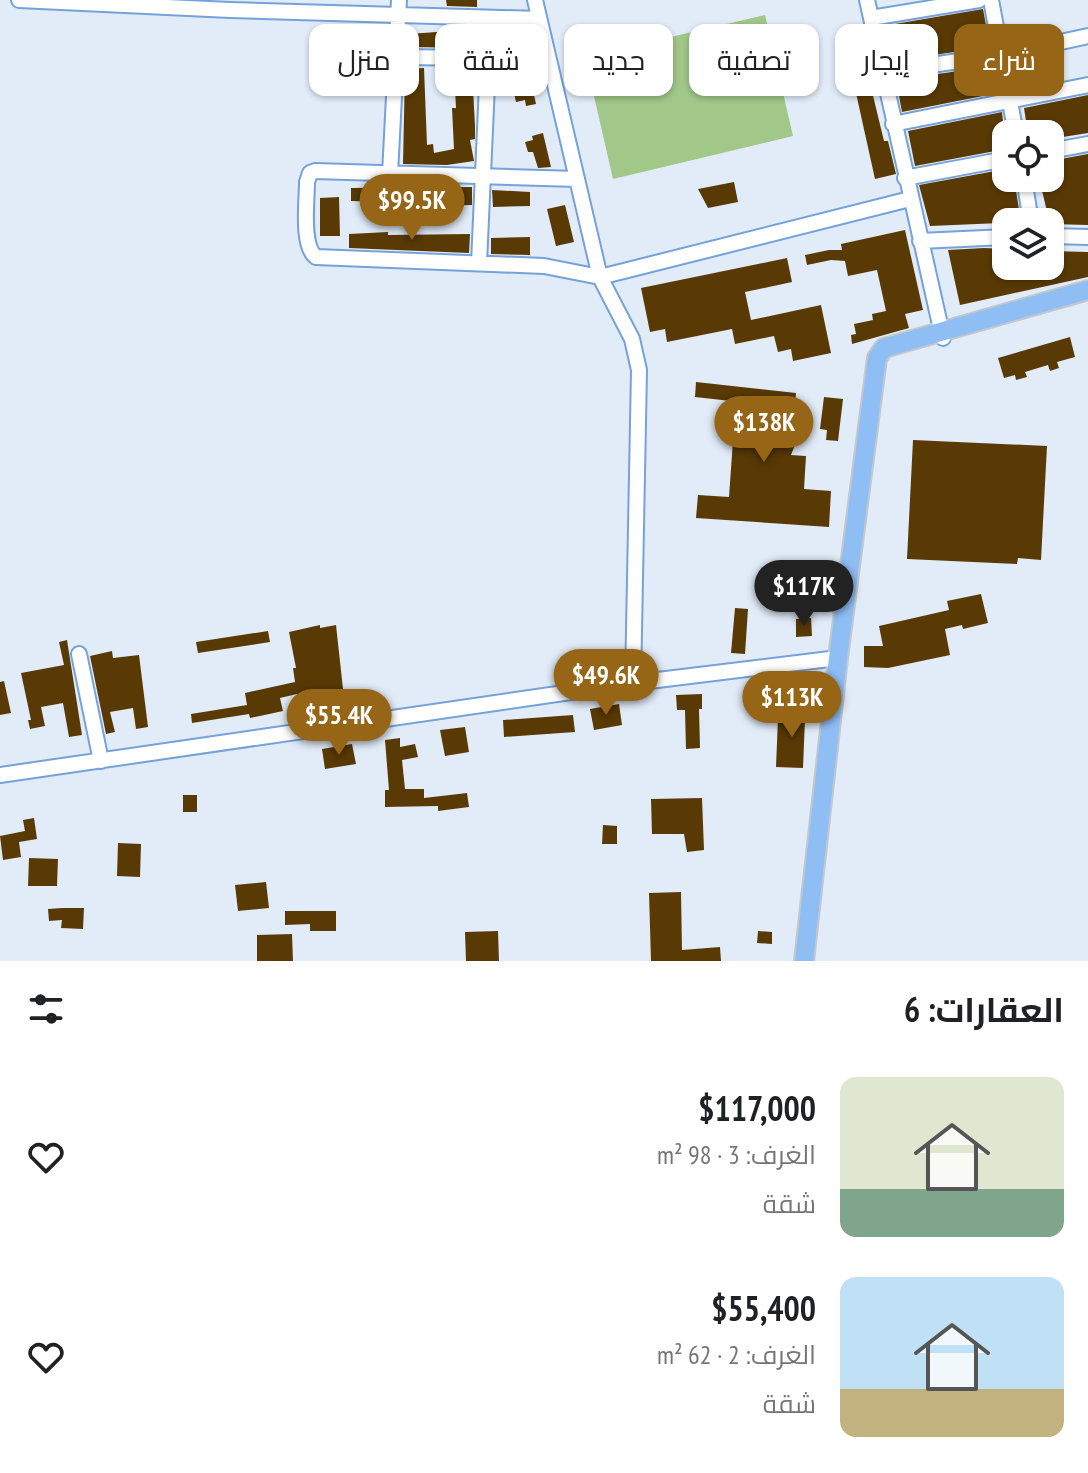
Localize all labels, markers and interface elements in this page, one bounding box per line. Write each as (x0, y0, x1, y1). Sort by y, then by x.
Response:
chip: منزل (309, 24, 419, 96)
chip: شقة (435, 24, 548, 96)
chip: جديد (564, 24, 673, 96)
chip: تصفية (689, 24, 819, 96)
chip: إيجار (835, 24, 938, 96)
chip: شراء (954, 24, 1064, 96)
map controls (992, 120, 1064, 280)
button: locate (992, 120, 1064, 192)
pin: $99.5K (347, 174, 477, 242)
text: $99.5K (378, 183, 446, 216)
button: layers (992, 208, 1064, 280)
pin: $138K (708, 396, 820, 464)
text: $138K (732, 405, 796, 438)
pin: $117K (748, 560, 860, 628)
text: $117K (772, 569, 836, 602)
pin: $49.6K (541, 649, 671, 717)
text: $49.6K (572, 658, 640, 691)
pin: $113K (736, 671, 848, 739)
text: $113K (760, 680, 824, 713)
pin: $55.4K (274, 689, 404, 757)
text: $55.4K (305, 698, 373, 731)
icon: filters (24, 987, 68, 1031)
text: العقارات: 6 (904, 987, 1064, 1031)
text: $117,000 (698, 1086, 816, 1130)
icon: home (904, 1109, 1000, 1205)
icon: heart (24, 1135, 68, 1179)
text: الغرف: 3 · 98 m² (657, 1138, 816, 1171)
text: شقة (763, 1187, 816, 1220)
text: $55,400 (711, 1286, 816, 1330)
icon: home (904, 1309, 1000, 1405)
icon: heart (24, 1335, 68, 1379)
text: الغرف: 2 · 62 m² (657, 1338, 816, 1371)
text: شقة (763, 1387, 816, 1420)

